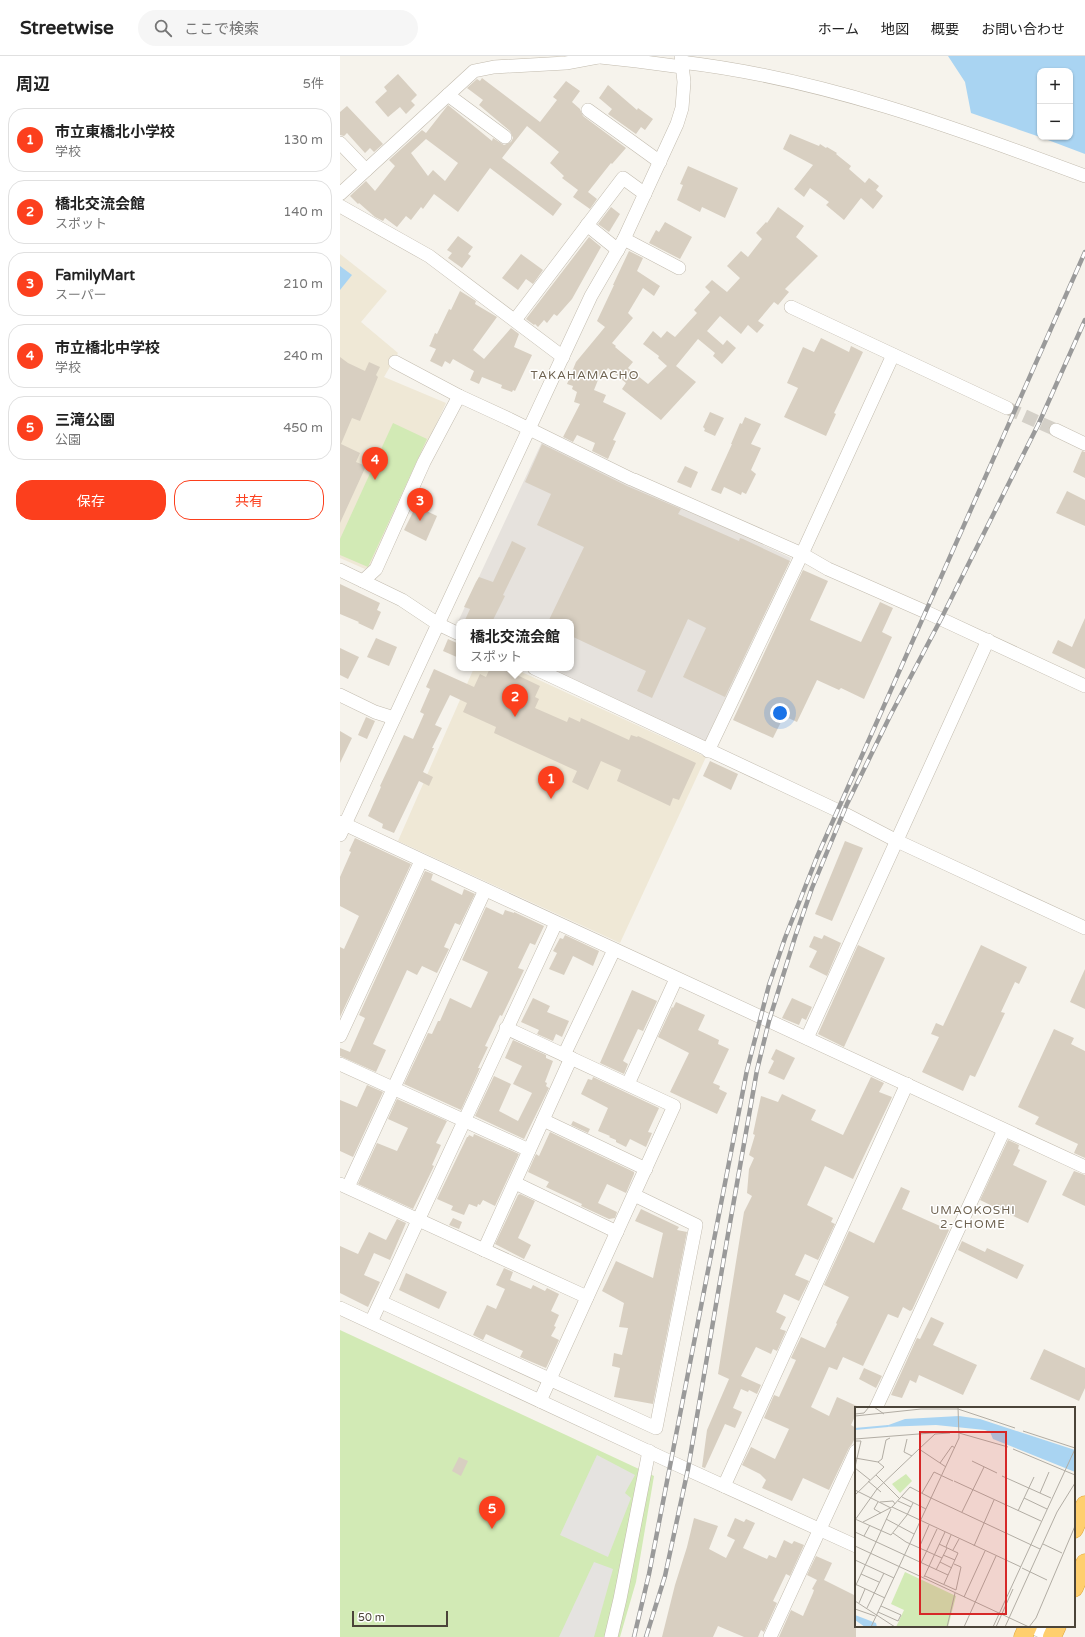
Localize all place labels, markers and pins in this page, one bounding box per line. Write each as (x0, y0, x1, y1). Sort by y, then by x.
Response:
pin: 4 (362, 447, 388, 480)
pin: 3 (407, 488, 433, 521)
pin: 2 (502, 684, 528, 717)
pin: 1 (538, 766, 564, 799)
pin: 5 (479, 1496, 505, 1529)

